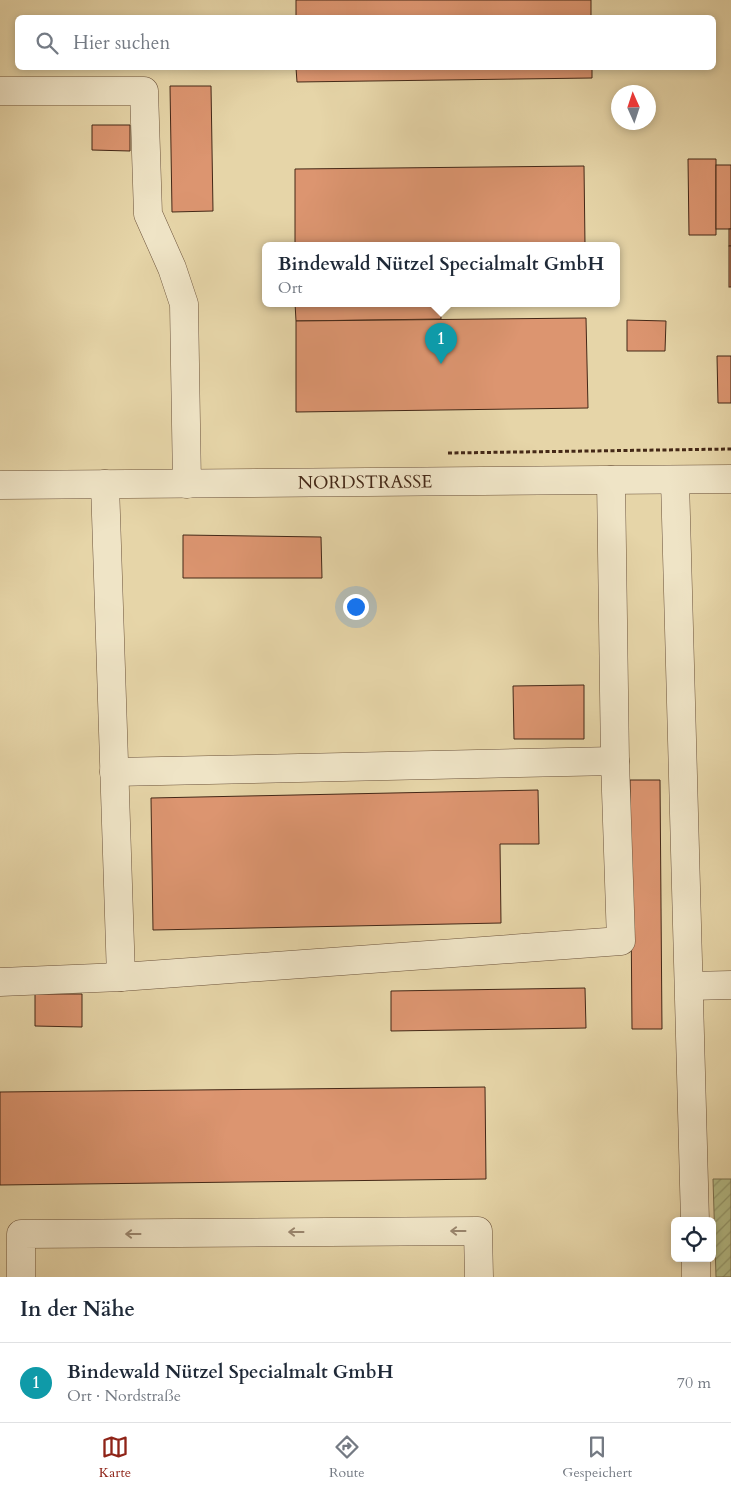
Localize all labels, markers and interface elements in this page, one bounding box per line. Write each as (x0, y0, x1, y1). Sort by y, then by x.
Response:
search box (15, 15, 716, 70)
icon: search (33, 29, 61, 57)
text: Hier suchen (73, 30, 170, 56)
north arrow (611, 85, 656, 130)
popup (262, 242, 620, 307)
text: Bindewald Nützel Specialmalt GmbH (278, 251, 604, 277)
text: Ort (278, 277, 303, 299)
pin: 1 (425, 323, 457, 364)
street label: NORDSTRASSE (298, 469, 432, 495)
your location (343, 594, 369, 620)
map controls (671, 1217, 716, 1262)
button: locate (671, 1217, 716, 1262)
one-way arrow (450, 1226, 466, 1236)
one-way arrow (288, 1227, 304, 1237)
one-way arrow (125, 1229, 142, 1239)
text: In der Nähe (20, 1295, 135, 1324)
text: Bindewald Nützel Specialmalt GmbH (67, 1359, 393, 1385)
text: 1 (32, 1372, 40, 1394)
text: 70 m (677, 1372, 711, 1394)
text: Ort · Nordstraße (67, 1385, 181, 1407)
tab: Karte (99, 1433, 131, 1482)
tab: Route (329, 1433, 365, 1482)
tab: Gespeichert (562, 1433, 632, 1482)

